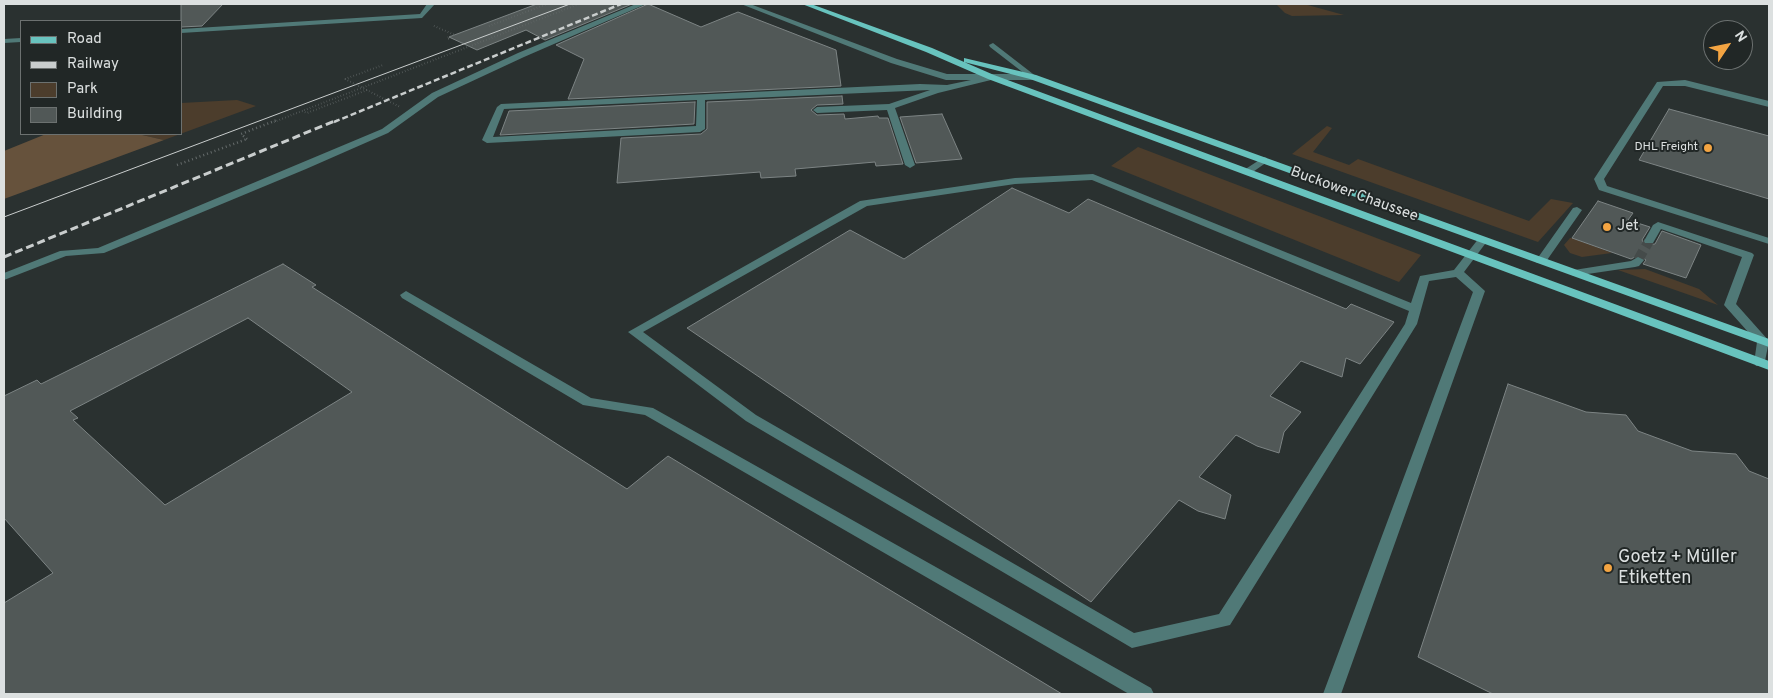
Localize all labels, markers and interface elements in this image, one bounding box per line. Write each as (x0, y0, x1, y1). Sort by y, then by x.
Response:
legend (20, 20, 182, 135)
north arrow (1703, 20, 1753, 70)
text: N (1730, 28, 1750, 46)
text: Road (67, 30, 102, 49)
text: Railway (67, 55, 119, 74)
text: Park (67, 80, 98, 99)
text: Building (67, 105, 122, 124)
place label: DHL Freight (1634, 141, 1698, 155)
marker: DHL Freight (1702, 142, 1714, 154)
street label: Buckower Chaussee (1288, 164, 1420, 226)
place label: Jet (1617, 218, 1639, 236)
marker: Jet (1601, 221, 1613, 233)
place label: Goetz + Müller Etiketten (1618, 547, 1737, 590)
marker: Goetz + Müller Etiketten (1602, 562, 1614, 574)

